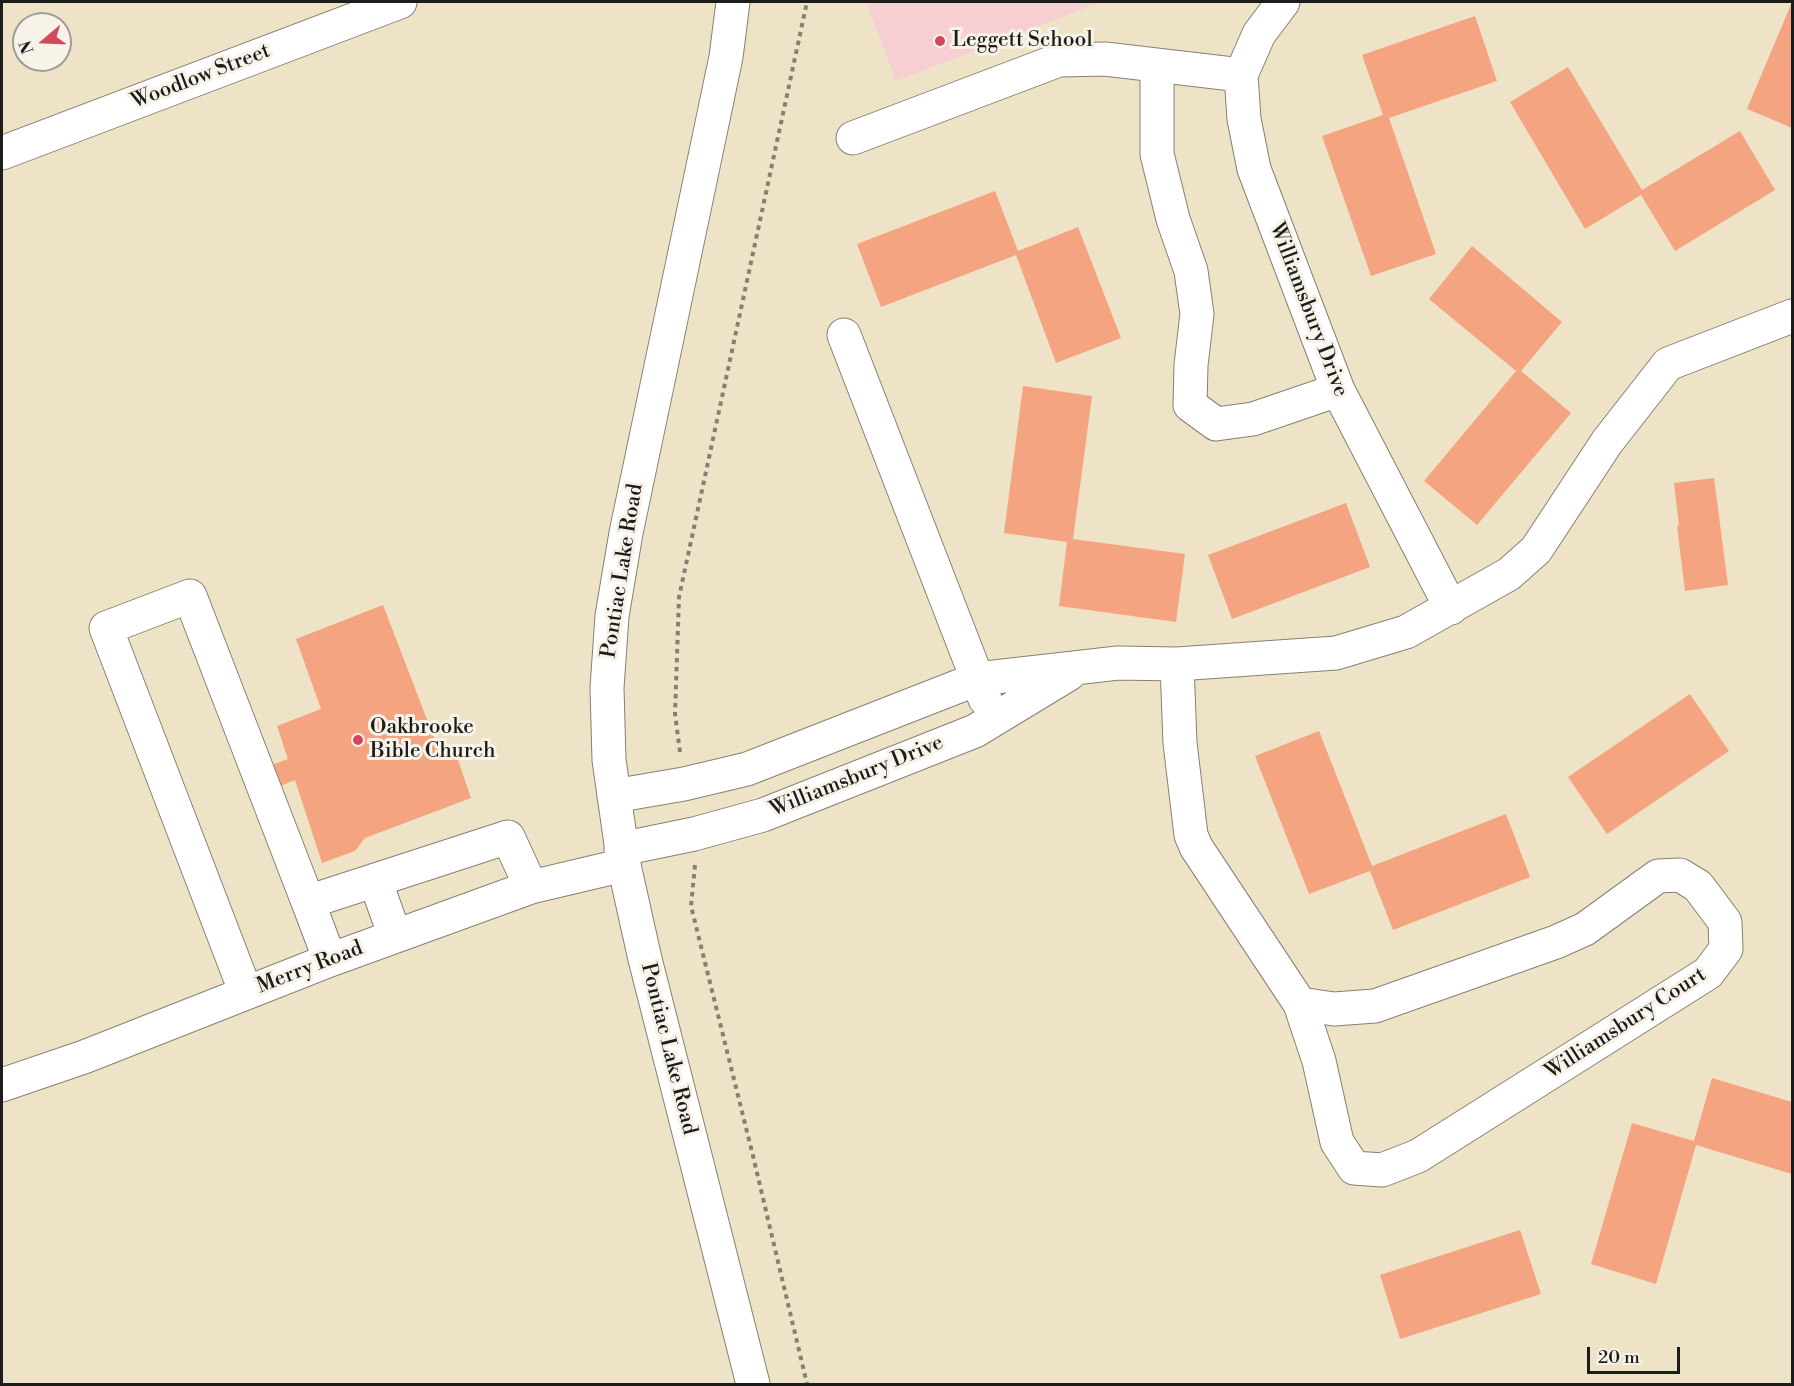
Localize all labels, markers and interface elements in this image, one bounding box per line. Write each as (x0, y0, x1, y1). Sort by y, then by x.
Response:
north arrow (12, 12, 72, 72)
place label: Leggett School (952, 28, 1093, 54)
marker: Leggett School (933, 34, 947, 48)
text: N (15, 38, 38, 56)
street label: Woodlow Street (128, 39, 274, 115)
street label: Williamsbury Drive (1263, 219, 1353, 401)
street label: Pontiac Lake Road (597, 482, 649, 660)
place label: Oakbrooke Bible Church (370, 715, 495, 765)
street label: Williamsbury Drive (767, 731, 947, 823)
marker: Oakbrooke Bible Church (351, 733, 365, 747)
street label: Merry Road (253, 936, 367, 1000)
street label: Pontiac Lake Road (634, 961, 702, 1137)
street label: Williamsbury Court (1541, 963, 1711, 1085)
scale bar (1590, 1335, 1683, 1373)
text: 20 m (1598, 1346, 1640, 1369)

